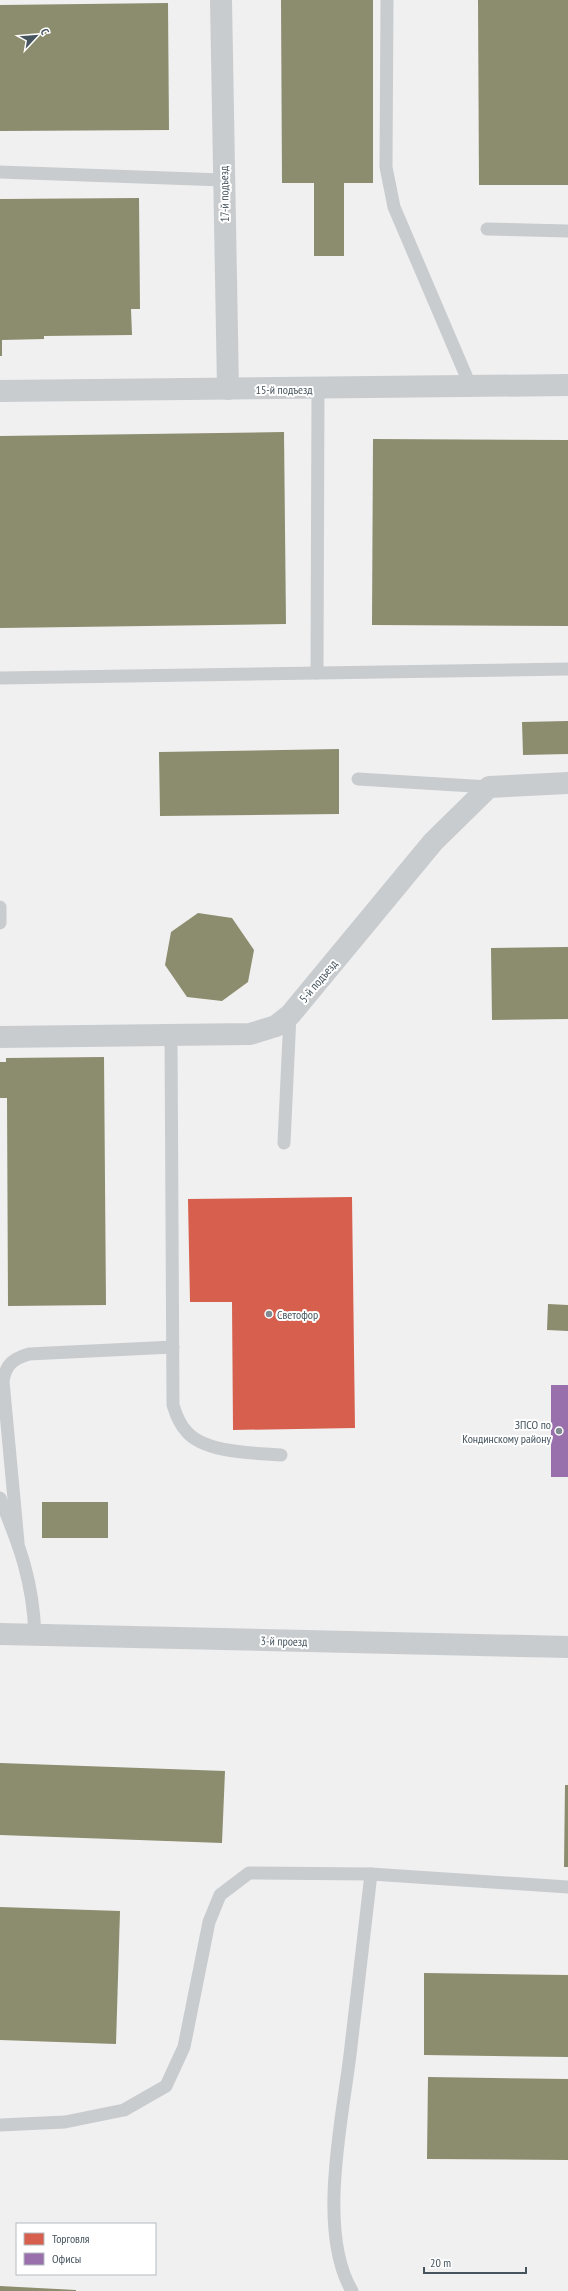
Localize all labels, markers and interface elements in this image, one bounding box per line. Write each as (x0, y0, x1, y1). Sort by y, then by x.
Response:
north arrow (16, 16, 56, 56)
text: С (38, 26, 52, 37)
street label: 17-й подъезд (216, 165, 232, 222)
street label: 15-й подъезд (256, 382, 313, 397)
street label: 5-й подъезд (296, 956, 341, 1006)
place label: Светофор (277, 1307, 318, 1322)
marker: Светофор (264, 1309, 274, 1319)
place label: ЗПСО по Кондинскому району (462, 1417, 551, 1446)
marker: ЗПСО по Кондинскому району (554, 1426, 564, 1436)
street label: 3-й проезд (261, 1633, 308, 1649)
legend (16, 2223, 156, 2275)
text: Торговля (52, 2231, 90, 2246)
scale bar (424, 2249, 526, 2275)
text: Офисы (52, 2251, 81, 2266)
text: 20 m (430, 2255, 451, 2270)

